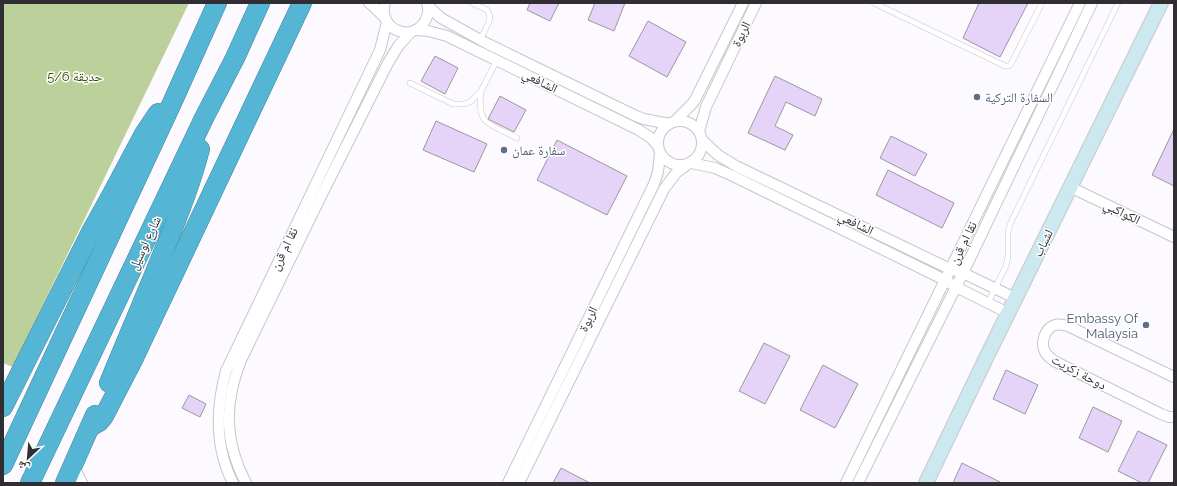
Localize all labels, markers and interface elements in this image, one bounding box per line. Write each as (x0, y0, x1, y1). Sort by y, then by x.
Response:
street label: الربوة (729, 19, 754, 49)
street label: الشافعي (518, 66, 560, 99)
park label: حديقة 5/6 (47, 69, 103, 84)
place label: السفارة التركية (985, 90, 1053, 106)
marker: السفارة التركية (972, 92, 982, 102)
place label: سفارة عمان (512, 143, 565, 159)
marker: سفارة عمان (499, 145, 509, 155)
street label: الكواكبي (1100, 197, 1143, 230)
street label: الشافعي (834, 208, 876, 241)
street label: شارع لوسيل (126, 214, 166, 273)
street label: نقا ام قرن (946, 219, 981, 268)
street label: نقا ام قرن (267, 225, 302, 274)
street label: لشباب (1030, 227, 1056, 259)
street label: الربوة (576, 304, 601, 334)
place label: Embassy Of Malaysia (1067, 311, 1139, 341)
marker: Embassy Of Malaysia (1141, 320, 1151, 330)
street label: دوحة زكريت (1049, 351, 1109, 394)
north arrow (8, 438, 48, 478)
text: ش (15, 457, 32, 475)

